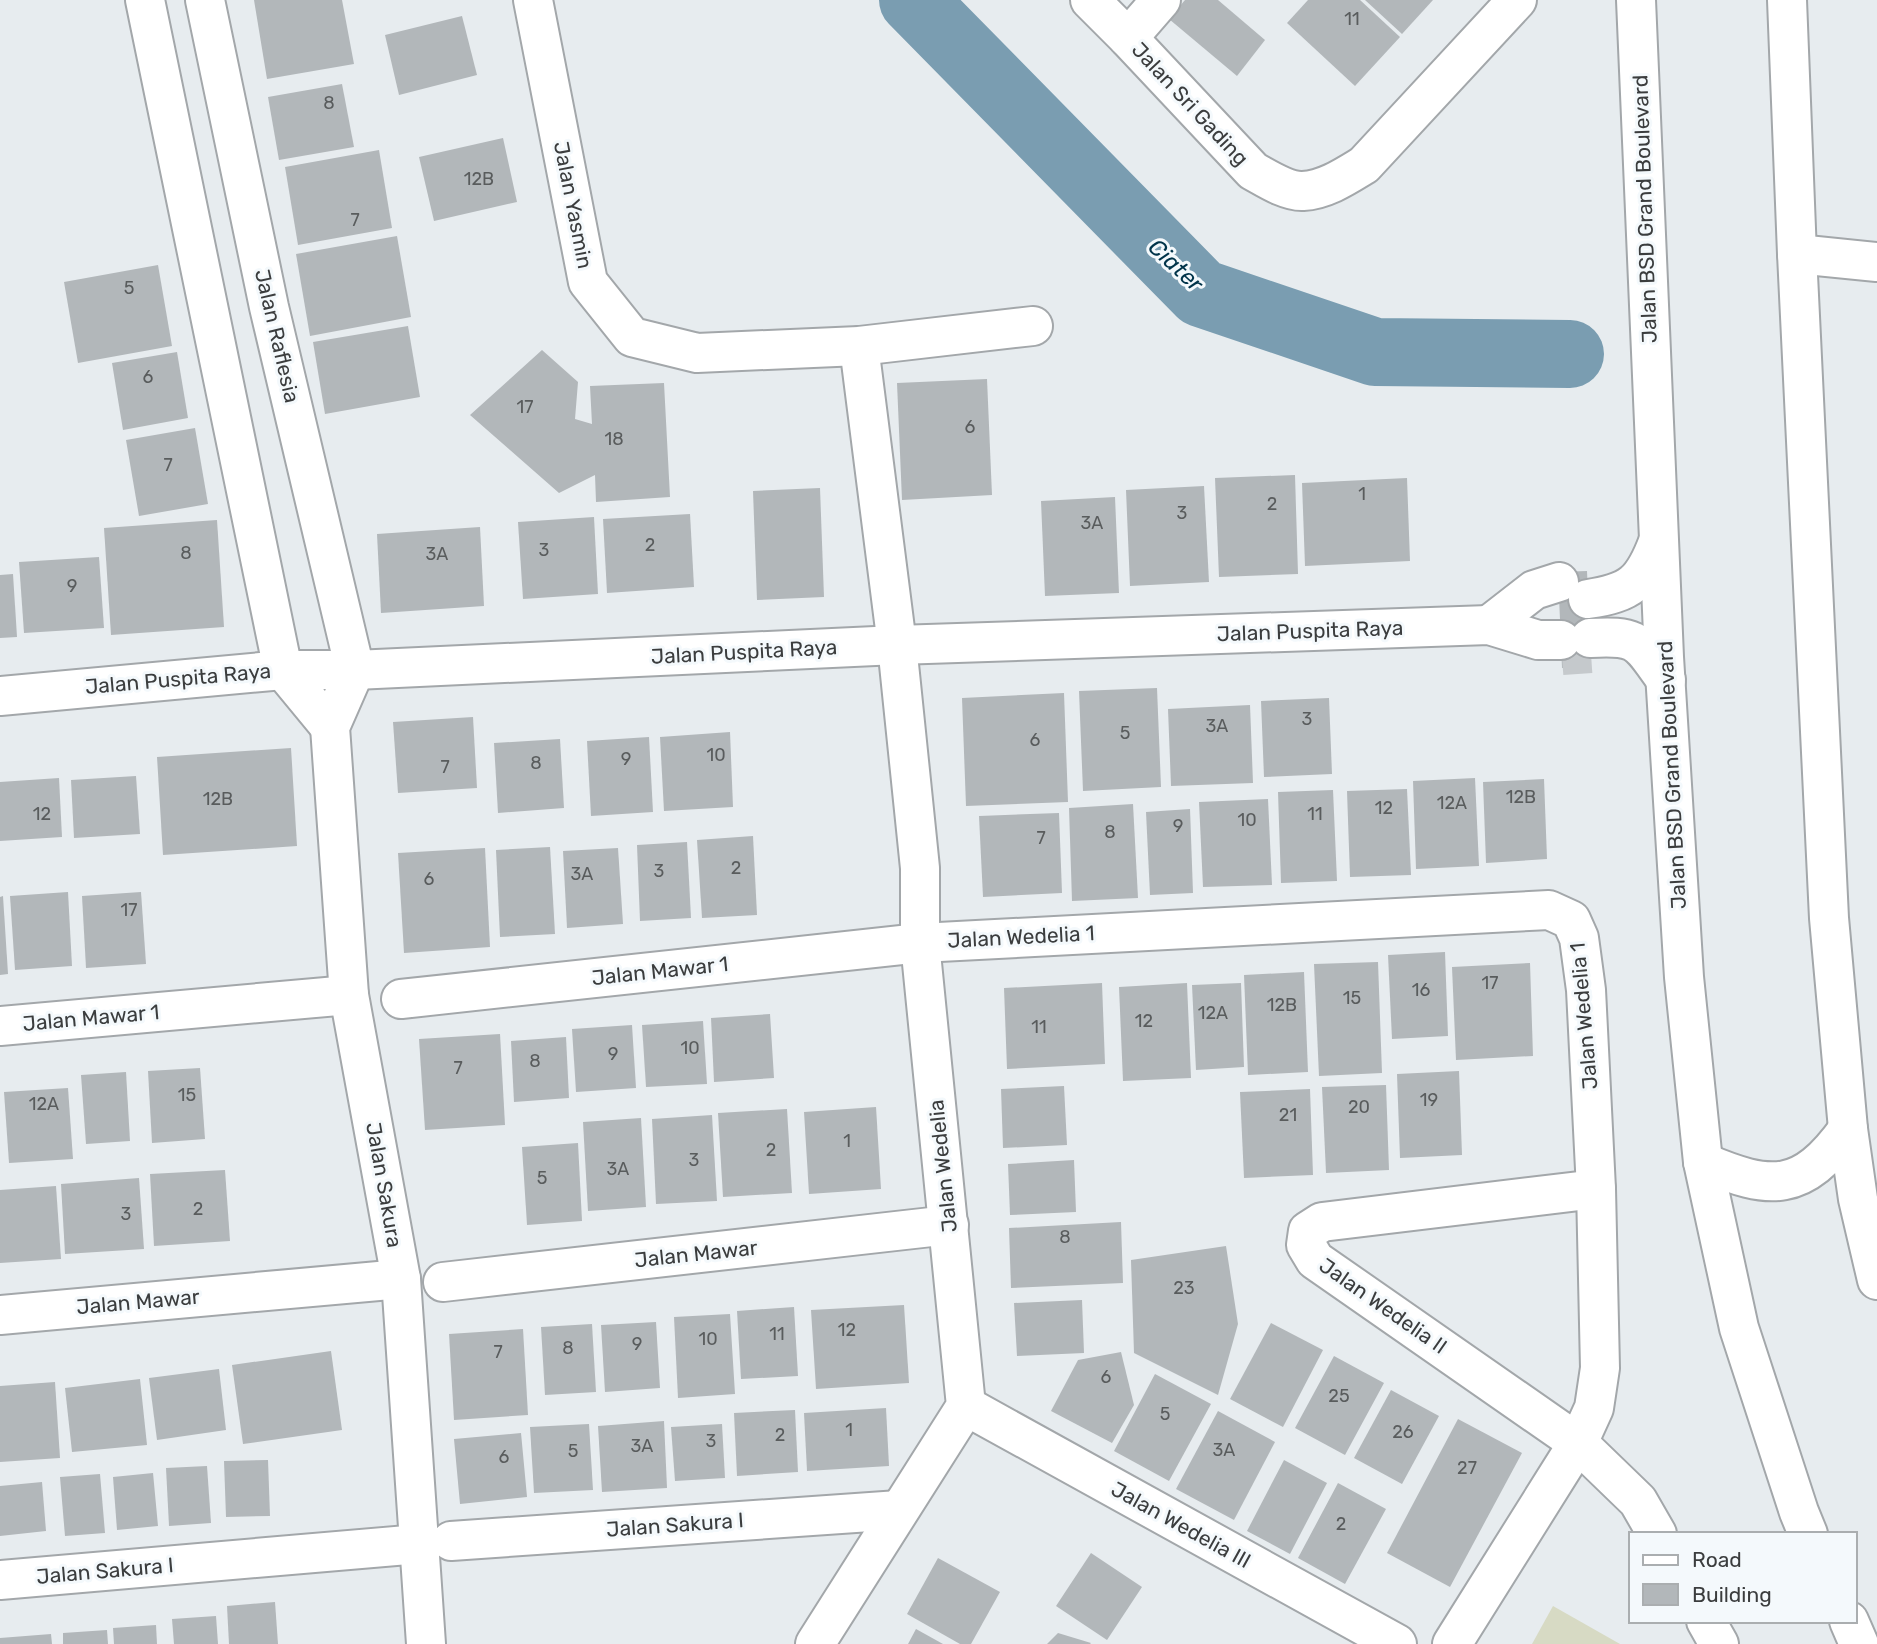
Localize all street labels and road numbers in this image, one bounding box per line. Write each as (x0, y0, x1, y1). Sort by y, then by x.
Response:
street label: Jalan Sri Gading (1127, 37, 1254, 170)
street label: Jalan BSD Grand Boulevard (1627, 74, 1662, 344)
street label: Jalan Yasmin (549, 139, 598, 271)
street label: Jalan Raflesia (250, 267, 305, 405)
street label: Jalan Puspita Raya (1216, 615, 1404, 646)
street label: Jalan Puspita Raya (650, 634, 838, 669)
street label: Jalan BSD Grand Boulevard (1652, 640, 1691, 910)
street label: Jalan Puspita Raya (84, 658, 272, 699)
street label: Jalan Wedelia 1 (947, 920, 1095, 953)
street label: Jalan Wedelia 1 (1565, 942, 1602, 1091)
street label: Jalan Mawar 1 (590, 951, 730, 990)
street label: Jalan Mawar 1 (21, 999, 160, 1036)
street label: Jalan Wedelia (923, 1098, 962, 1234)
street label: Jalan Sakura (361, 1120, 408, 1250)
street label: Jalan Mawar (633, 1235, 759, 1272)
street label: Jalan Wedelia II (1315, 1252, 1452, 1359)
street label: Jalan Mawar (75, 1284, 201, 1319)
street label: Jalan Wedelia III (1107, 1476, 1255, 1573)
street label: Jalan Sakura I (605, 1507, 745, 1542)
street label: Jalan Sakura I (35, 1552, 175, 1589)

